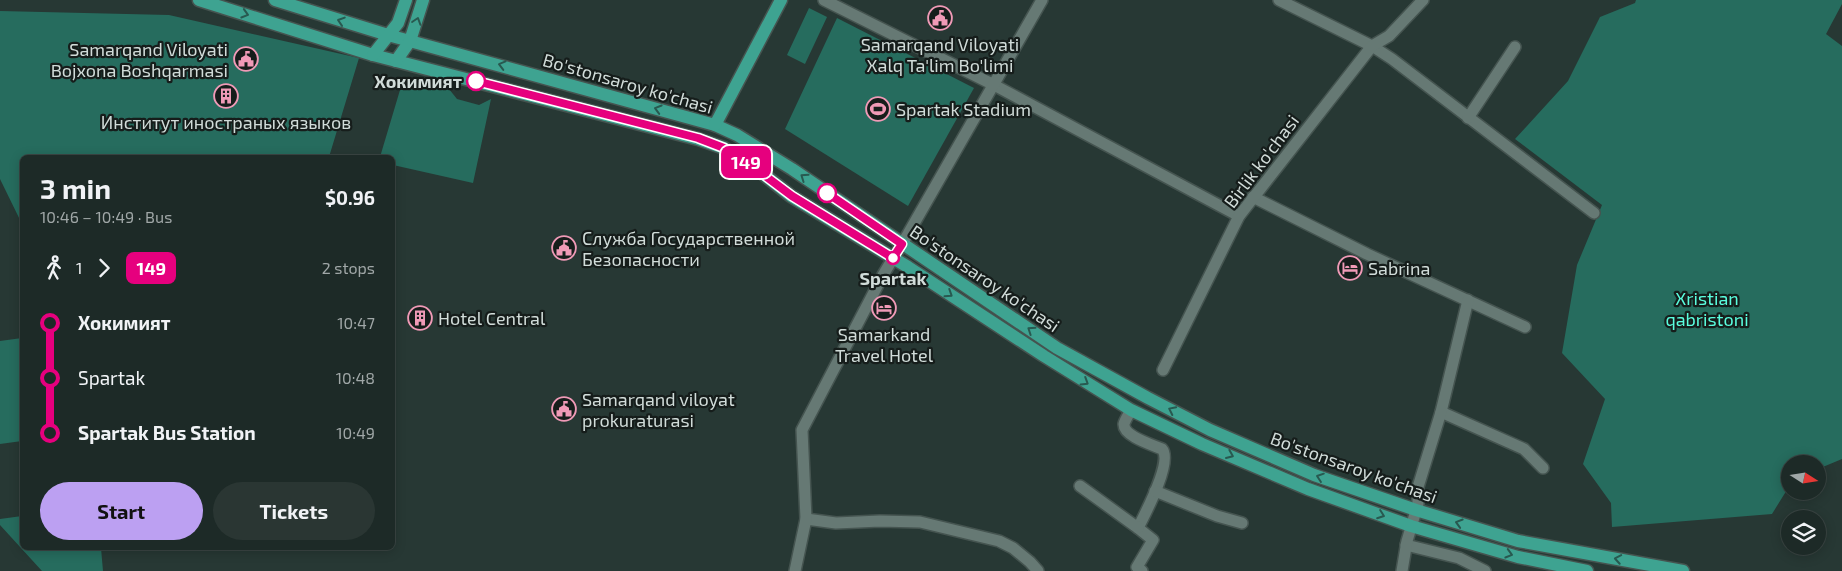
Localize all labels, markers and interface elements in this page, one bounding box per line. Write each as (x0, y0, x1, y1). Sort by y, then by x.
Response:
public building icon: Samarqand Viloyati Xalq Ta'lim Bo'limi (927, 5, 953, 31)
one-way arrow (241, 9, 249, 19)
one-way arrow (337, 17, 346, 27)
one-way arrow (411, 17, 421, 25)
place label: Samarqand Viloyati Xalq Ta'lim Bo'limi (861, 33, 1019, 76)
place label: Samarqand Viloyati Bojxona Boshqarmasi (51, 38, 228, 81)
public building icon: Samarqand Viloyati Bojxona Boshqarmasi (233, 46, 259, 72)
street label: Bo'stonsaroy ko'chasi (540, 48, 716, 118)
one-way arrow (498, 61, 506, 71)
place label: Хокимият (374, 70, 462, 92)
marker: Хокимият (466, 71, 486, 91)
building icon: Институт иностраных языков (213, 83, 239, 109)
sports icon: Spartak Stadium (865, 96, 891, 122)
place label: Spartak Stadium (896, 98, 1031, 120)
one-way arrow (654, 104, 663, 115)
street label: Birlik ko'chasi (1219, 110, 1303, 212)
place label: Институт иностраных языков (101, 111, 351, 133)
line badge: 149 (717, 146, 775, 178)
text: 149 (731, 151, 761, 173)
text: 3 min (40, 171, 111, 205)
one-way arrow (800, 174, 810, 183)
unlabelled marker (817, 183, 837, 203)
text: $0.96 (325, 186, 375, 209)
text: 10:46 – 10:49 · Bus (40, 207, 172, 226)
street label: Bo'stonsaroy ko'chasi (906, 220, 1064, 336)
place label: Служба Государственной Безопасности (582, 227, 795, 270)
public building icon: Служба Государственной Безопасности (551, 235, 577, 261)
marker: Spartak (886, 251, 900, 265)
icon: walk (40, 254, 68, 282)
icon: forward (90, 254, 118, 282)
hotel icon: Sabrina (1337, 255, 1363, 281)
text: 149 (136, 257, 166, 279)
place label: Sabrina (1368, 257, 1430, 279)
text: 1 (76, 258, 82, 277)
text: 2 stops (322, 258, 375, 277)
place label: Spartak (860, 267, 927, 289)
one-way arrow (943, 287, 952, 297)
park label: Xristian qabristoni (1665, 287, 1749, 330)
hotel icon: Samarkand Travel Hotel (871, 295, 897, 321)
building icon: Hotel Central (407, 305, 433, 331)
place label: Hotel Central (438, 307, 546, 329)
text: Хокимият (78, 311, 171, 334)
text: 10:47 (337, 313, 375, 332)
place label: Samarkand Travel Hotel (835, 323, 934, 366)
one-way arrow (1027, 327, 1037, 336)
text: Spartak (78, 366, 145, 389)
text: 10:48 (336, 368, 375, 387)
one-way arrow (1080, 375, 1089, 385)
place label: Samarqand viloyat prokuraturasi (582, 388, 735, 431)
public building icon: Samarqand viloyat prokuraturasi (551, 396, 577, 422)
one-way arrow (1169, 406, 1178, 416)
text: Spartak Bus Station (78, 421, 256, 444)
text: 10:49 (336, 423, 375, 442)
street label: Bo'stonsaroy ko'chasi (1268, 427, 1440, 507)
one-way arrow (1225, 449, 1234, 460)
north arrow (1781, 455, 1826, 500)
map controls (1781, 455, 1826, 555)
one-way arrow (1317, 473, 1325, 483)
button: Start (40, 482, 203, 540)
button: Tickets (213, 482, 375, 540)
one-way arrow (1376, 509, 1385, 519)
button: layers (1781, 510, 1826, 555)
one-way arrow (1456, 518, 1464, 528)
one-way arrow (1504, 548, 1513, 559)
one-way arrow (1613, 554, 1622, 564)

